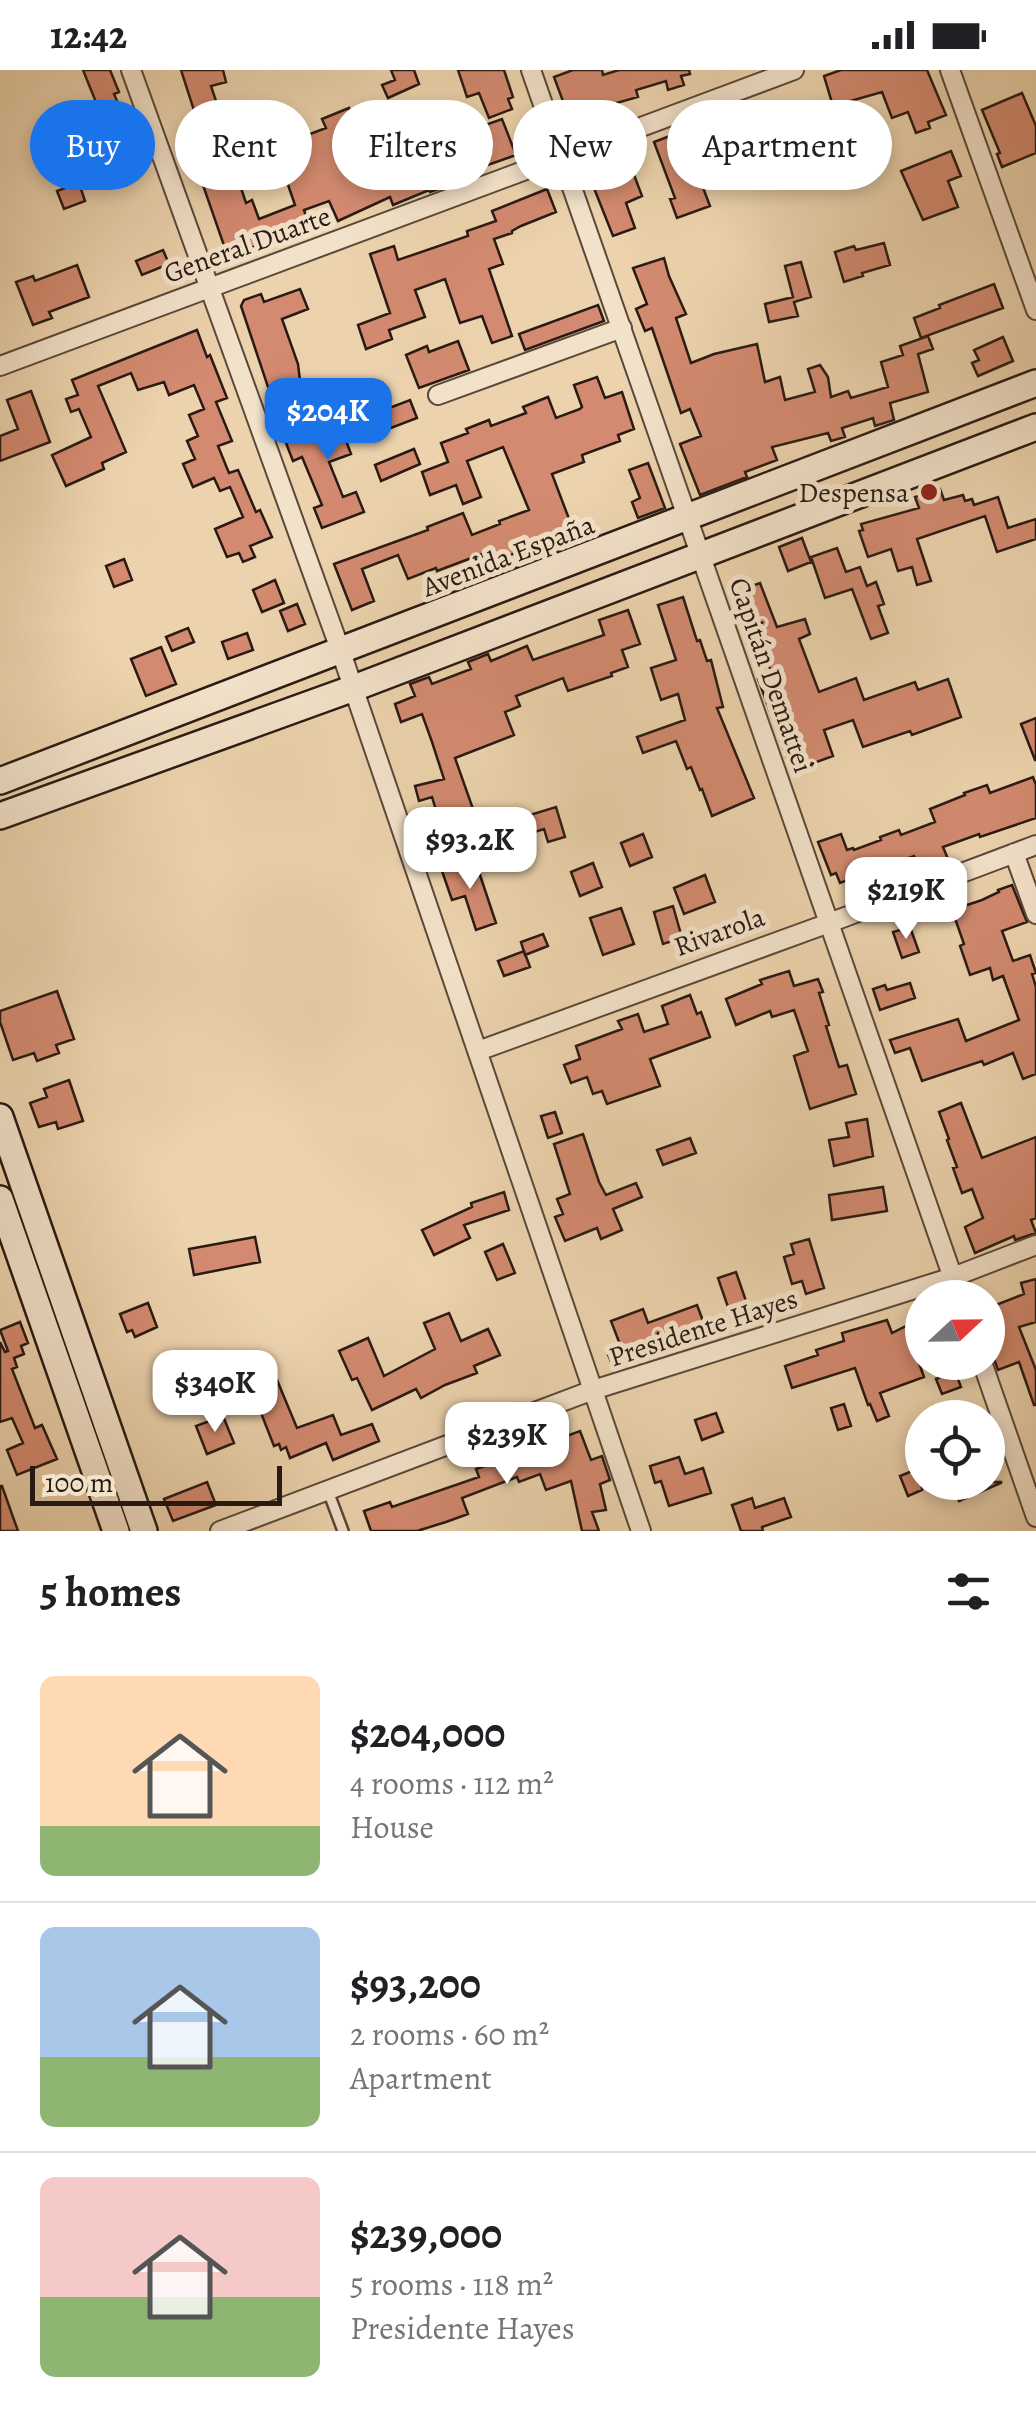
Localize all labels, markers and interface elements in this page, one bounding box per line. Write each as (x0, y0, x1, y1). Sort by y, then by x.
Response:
text: 12:42 (50, 9, 127, 61)
chip: Buy (30, 100, 155, 190)
chip: Rent (175, 100, 312, 190)
chip: Filters (332, 100, 493, 190)
chip: New (513, 100, 647, 190)
chip: Apartment (667, 100, 892, 190)
street label: General Duarte (159, 197, 336, 293)
pin: $204K (258, 378, 398, 463)
text: $204K (287, 388, 369, 432)
place label: Despensa (799, 474, 909, 512)
marker: Despensa (918, 481, 940, 503)
street label: Avenida España (416, 506, 600, 607)
street label: Capitán Demattei (720, 573, 822, 778)
pin: $93.2K (389, 807, 551, 892)
text: $93.2K (426, 817, 514, 861)
pin: $219K (836, 857, 976, 942)
text: $219K (867, 867, 945, 911)
street label: Rivarola (669, 898, 770, 966)
street label: Presidente Hayes (604, 1280, 803, 1376)
north arrow (905, 1280, 1005, 1380)
map controls (905, 1280, 1005, 1500)
pin: $340K (145, 1350, 285, 1435)
text: $340K (175, 1360, 255, 1404)
button: locate (905, 1400, 1005, 1500)
pin: $239K (437, 1402, 577, 1487)
text: $239K (467, 1412, 547, 1456)
scale bar (30, 1461, 282, 1506)
text: 100 m (45, 1464, 113, 1502)
text: 5 homes (40, 1563, 181, 1620)
icon: filters (941, 1564, 996, 1619)
text: $204,000 (350, 1704, 505, 1761)
icon: home (120, 1716, 240, 1836)
text: 4 rooms · 112 m² (350, 1761, 554, 1805)
text: House (350, 1805, 434, 1849)
text: $93,200 (350, 1955, 481, 2012)
icon: home (120, 1967, 240, 2087)
text: 2 rooms · 60 m² (350, 2012, 549, 2056)
text: Apartment (350, 2056, 492, 2100)
text: $239,000 (350, 2205, 502, 2262)
icon: home (120, 2217, 240, 2337)
text: 5 rooms · 118 m² (350, 2262, 553, 2306)
text: Presidente Hayes (350, 2306, 575, 2350)

